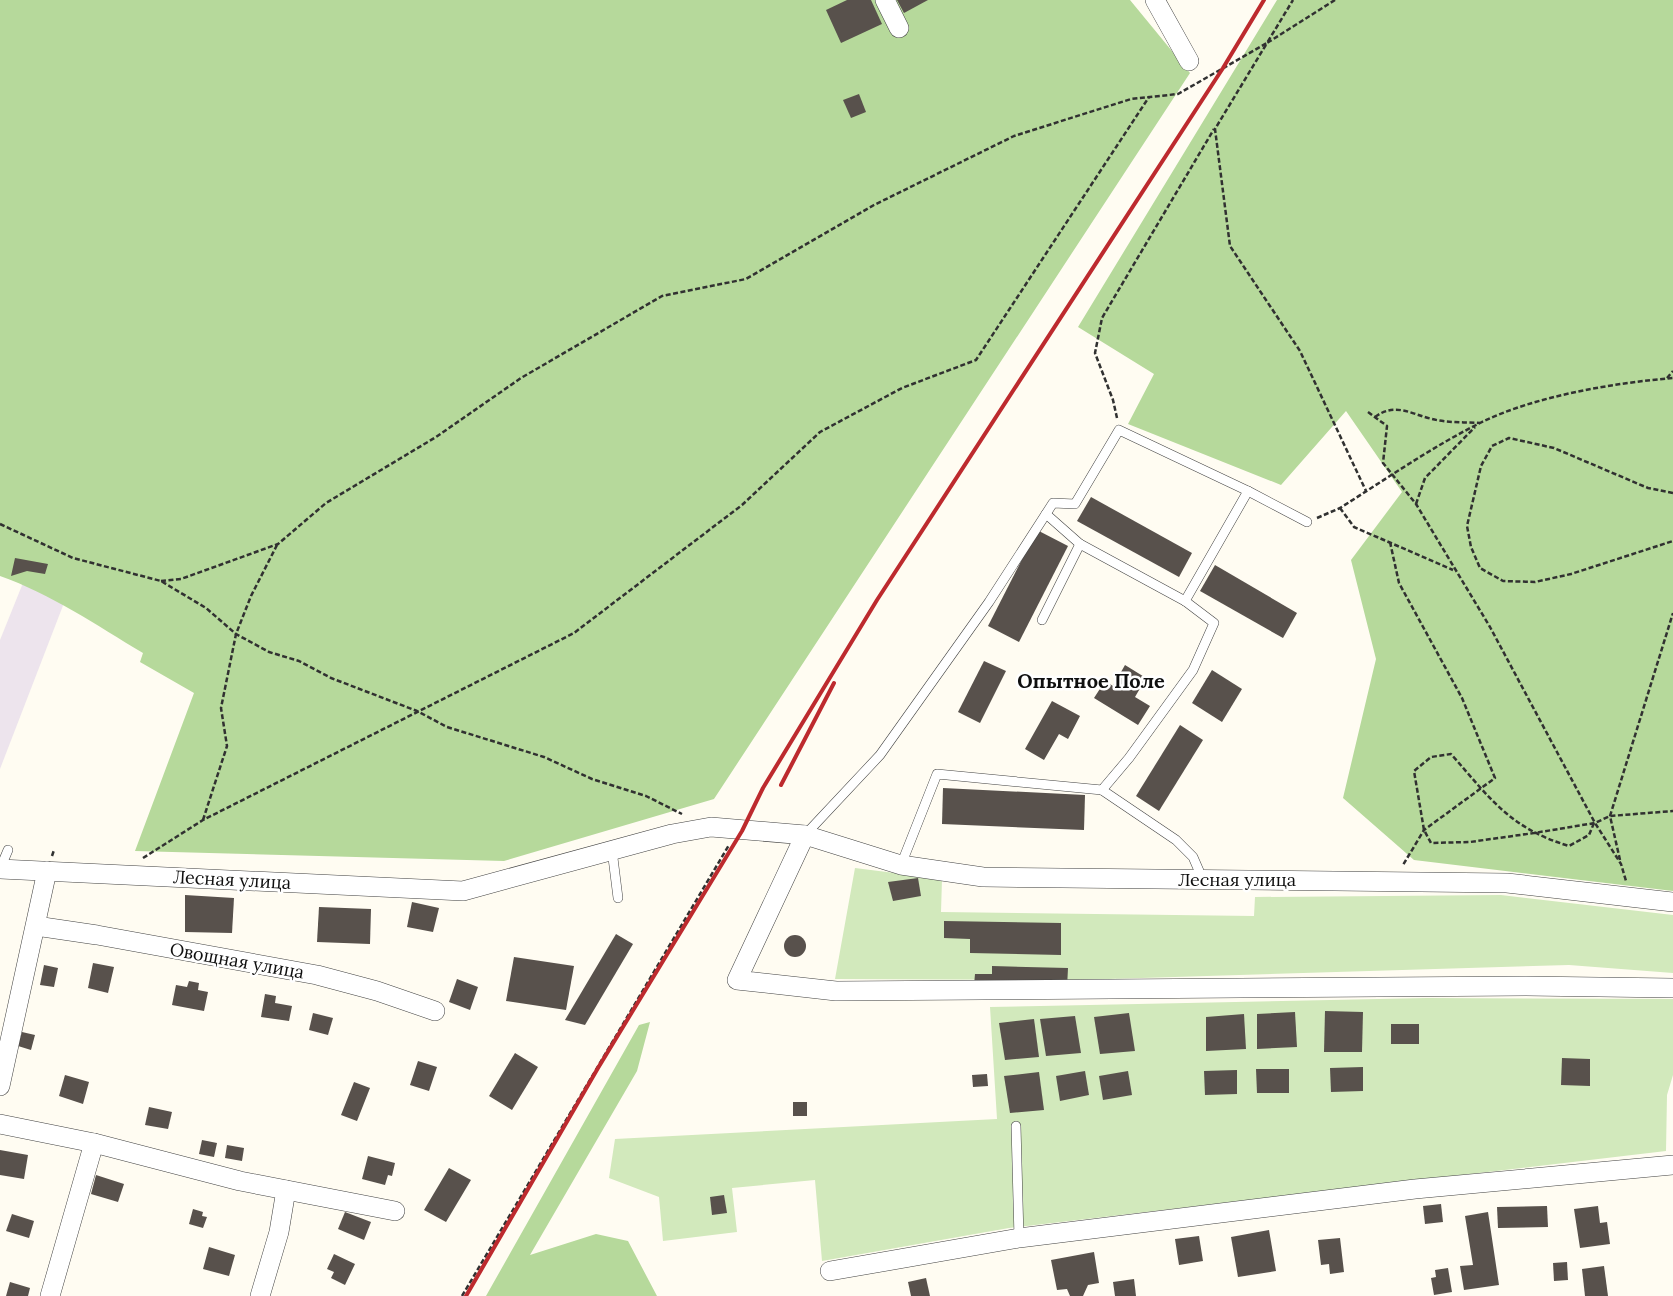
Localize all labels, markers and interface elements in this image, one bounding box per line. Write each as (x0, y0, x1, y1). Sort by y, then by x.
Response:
district label: Опытное Поле (1017, 668, 1165, 693)
street label: Лесная улица (172, 865, 292, 894)
street label: Лесная улица (1178, 868, 1296, 891)
street label: Овощная улица (168, 937, 306, 984)

